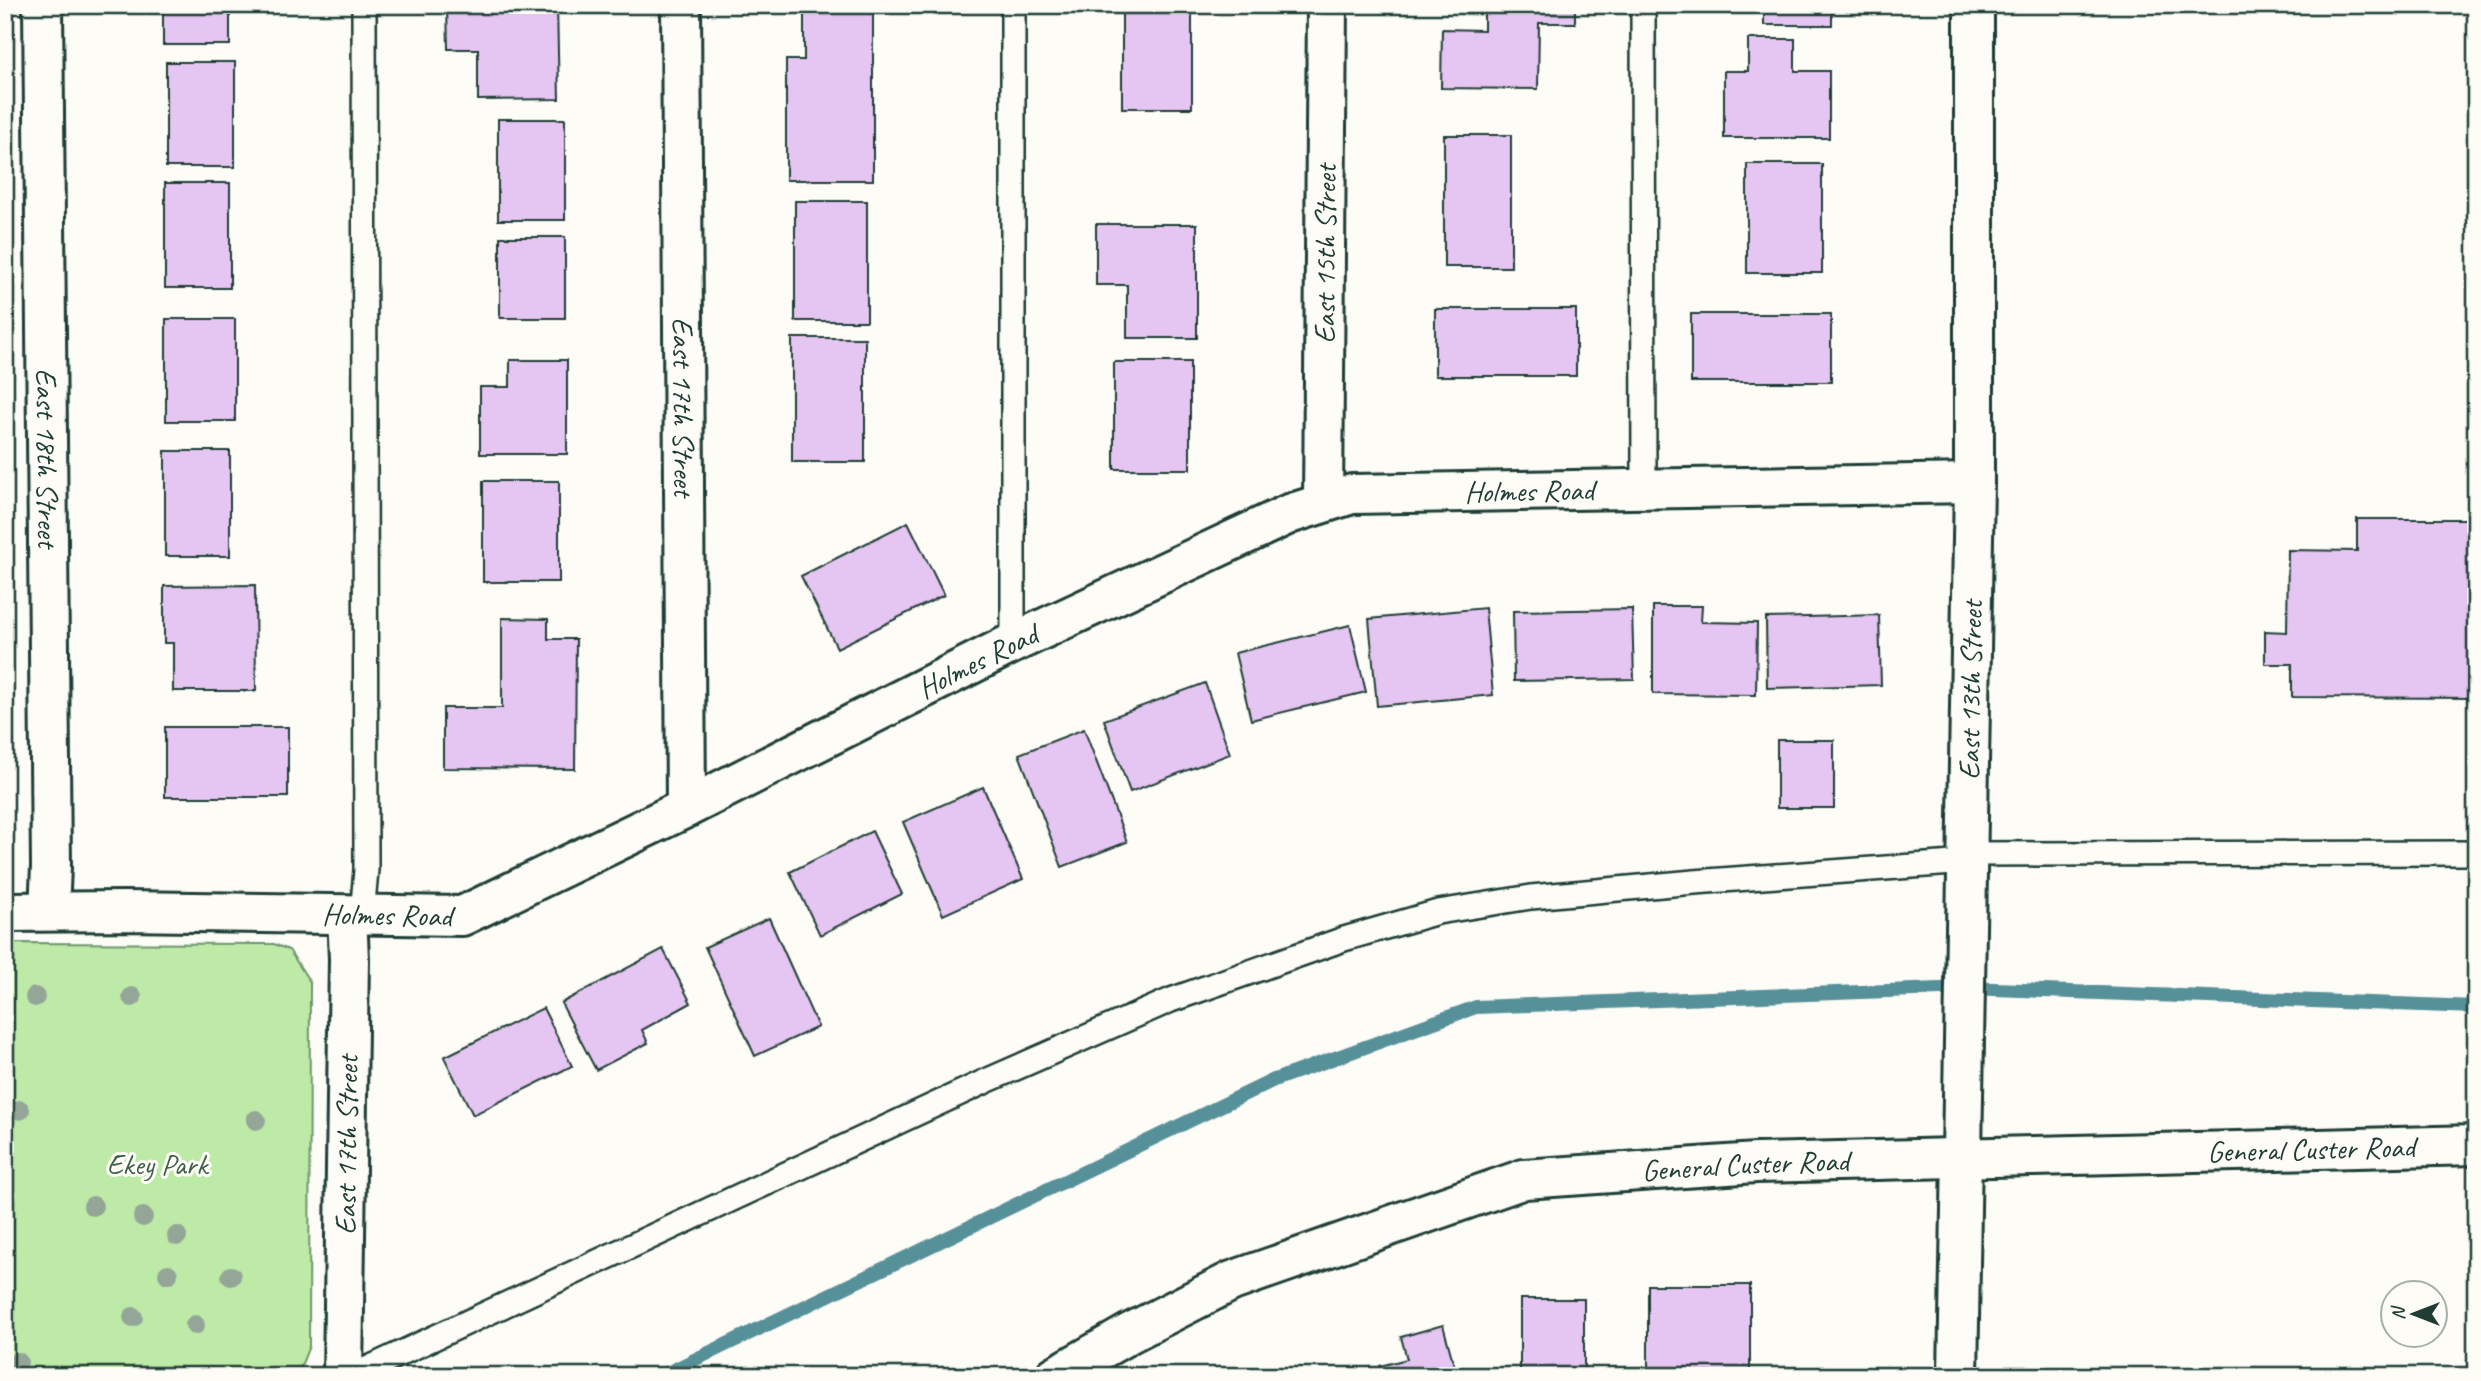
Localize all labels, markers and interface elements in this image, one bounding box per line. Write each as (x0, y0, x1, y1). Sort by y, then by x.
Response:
street label: East 15th Street (1305, 161, 1345, 344)
street label: East 17th Street (664, 317, 703, 500)
street label: East 18th Street (27, 368, 67, 551)
street label: Holmes Road (1464, 471, 1599, 511)
street label: East 13th Street (1950, 597, 1991, 780)
street label: Holmes Road (911, 614, 1047, 707)
street label: Holmes Road (322, 895, 456, 935)
street label: East 17th Street (326, 1052, 367, 1235)
street label: General Custer Road (2207, 1127, 2419, 1171)
street label: General Custer Road (1640, 1142, 1854, 1190)
park label: Ekey Park (107, 1145, 209, 1183)
north arrow (2380, 1280, 2450, 1350)
text: N (2386, 1305, 2410, 1320)

